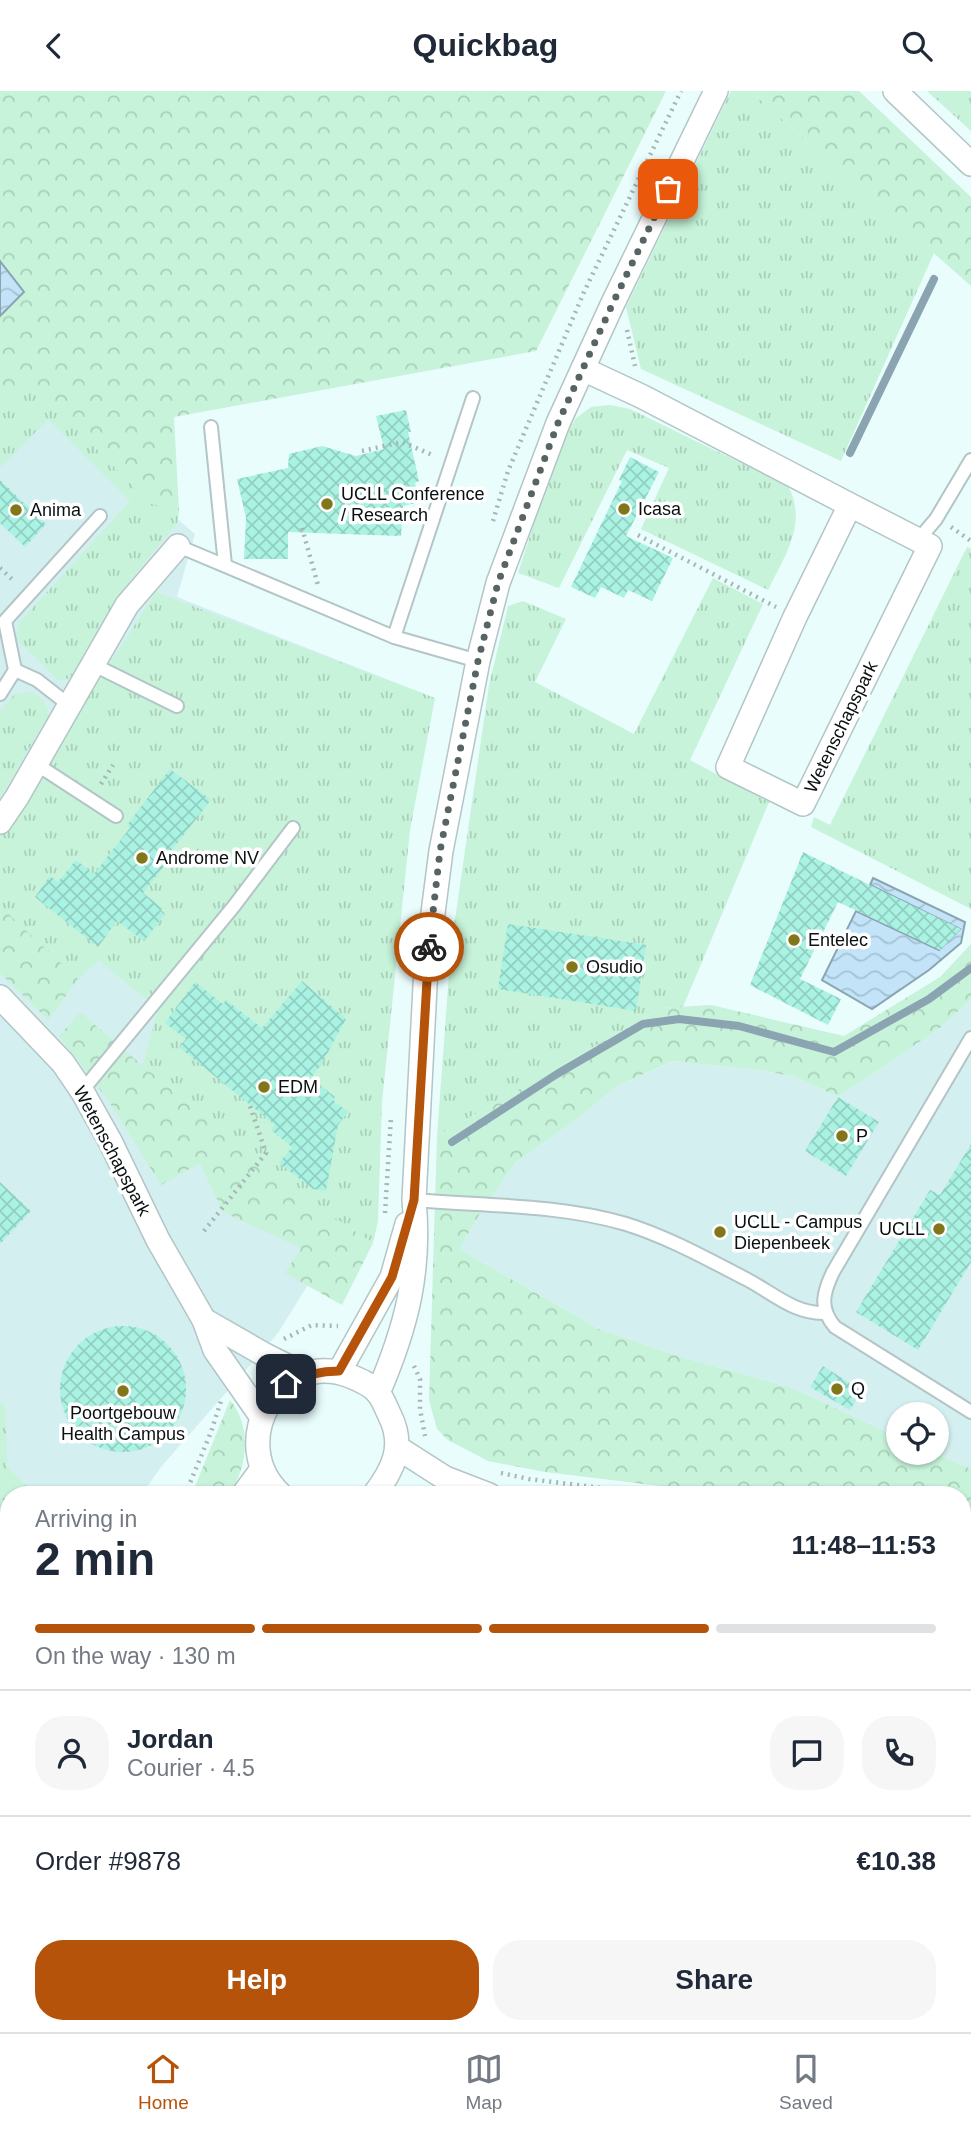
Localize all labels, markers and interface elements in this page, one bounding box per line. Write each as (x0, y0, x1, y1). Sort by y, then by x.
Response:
icon: back (35, 27, 73, 65)
text: Quickbag (413, 27, 558, 63)
icon: search (898, 27, 936, 65)
pin (638, 159, 698, 219)
icon: bag (649, 170, 687, 208)
place label: UCLL Conference / Research (341, 484, 484, 525)
marker: UCLL Conference / Research (319, 496, 335, 512)
place label: Icasa (638, 499, 682, 519)
place label: Anima (30, 500, 82, 520)
marker: Icasa (616, 501, 632, 517)
marker: Anima (8, 502, 24, 518)
street label: Wetenschapspark (801, 657, 882, 796)
place label: Androme NV (156, 848, 259, 868)
marker: Androme NV (134, 850, 150, 866)
courier (394, 912, 464, 982)
icon: bike (410, 928, 448, 966)
place label: Entelec (808, 930, 868, 950)
marker: Entelec (786, 932, 802, 948)
place label: Osudio (586, 957, 643, 977)
marker: Osudio (564, 959, 580, 975)
place label: EDM (278, 1077, 318, 1097)
marker: EDM (256, 1079, 272, 1095)
street label: Wetenschapspark (69, 1083, 155, 1220)
place label: P (856, 1126, 868, 1146)
marker: P (834, 1128, 850, 1144)
place label: UCLL - Campus Diepenbeek (734, 1212, 862, 1253)
place label: UCLL (879, 1219, 925, 1239)
marker: UCLL (931, 1221, 947, 1237)
marker: UCLL - Campus Diepenbeek (712, 1224, 728, 1240)
pin (256, 1354, 316, 1414)
icon: home (267, 1365, 305, 1403)
place label: Q (851, 1379, 865, 1399)
marker: Q (829, 1381, 845, 1397)
marker: Poortgebouw Health Campus (115, 1383, 131, 1399)
map controls (886, 1402, 949, 1465)
button: locate (886, 1402, 949, 1465)
place label: Poortgebouw Health Campus (61, 1403, 185, 1444)
text: Arriving in (35, 1506, 137, 1532)
text: 11:48–11:53 (791, 1530, 936, 1560)
text: 2 min (35, 1533, 155, 1585)
text: On the way · 130 m (35, 1643, 236, 1669)
button: person (35, 1716, 109, 1790)
button: chat (770, 1716, 844, 1790)
button: phone (862, 1716, 936, 1790)
text: Jordan (127, 1724, 214, 1754)
text: Courier · 4.5 (127, 1755, 255, 1781)
text: Order #9878 (35, 1846, 181, 1876)
text: €10.38 (856, 1846, 936, 1876)
button: Help (35, 1940, 479, 2020)
button: Share (493, 1940, 936, 2020)
tab: Home (138, 2050, 189, 2114)
tab: Map (465, 2050, 503, 2114)
tab: Saved (779, 2050, 833, 2114)

